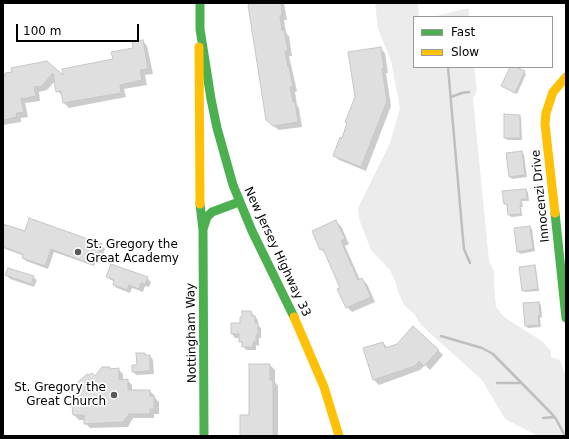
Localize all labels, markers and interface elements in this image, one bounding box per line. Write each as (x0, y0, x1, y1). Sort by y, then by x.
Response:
scale bar (18, 16, 141, 42)
legend (413, 16, 553, 68)
text: 100 m (23, 24, 61, 38)
text: Fast (451, 25, 475, 39)
text: Slow (451, 45, 479, 59)
street label: Innocenzi Drive (529, 149, 553, 243)
street label: New Jersey Highway 33 (241, 185, 313, 319)
place label: St. Gregory the Great Academy (86, 238, 179, 266)
marker: St. Gregory the Great Academy (73, 247, 83, 257)
street label: Nottingham Way (184, 283, 200, 383)
place label: St. Gregory the Great Church (14, 381, 106, 409)
marker: St. Gregory the Great Church (109, 390, 119, 400)

